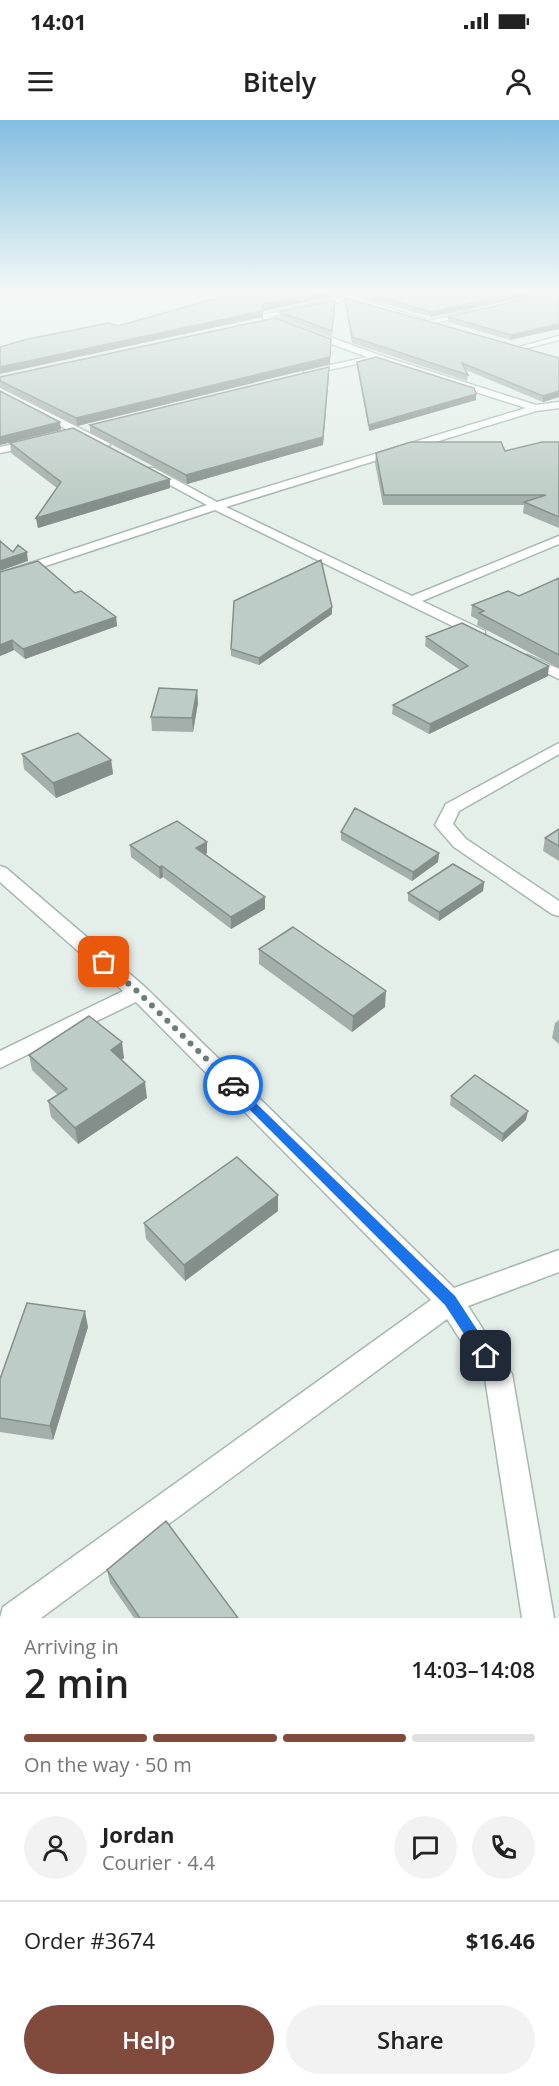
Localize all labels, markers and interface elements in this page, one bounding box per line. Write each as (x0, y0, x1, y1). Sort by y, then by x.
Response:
text: 14:01 (30, 6, 87, 36)
text: Bitely (243, 63, 316, 100)
icon: menu (24, 65, 57, 98)
icon: person (502, 65, 535, 98)
pin (78, 936, 129, 987)
icon: bag (87, 945, 120, 978)
courier (203, 1055, 263, 1115)
icon: car (217, 1069, 250, 1102)
pin (460, 1330, 511, 1381)
icon: home (469, 1339, 502, 1372)
text: Arriving in (24, 1633, 119, 1660)
text: 14:03–14:08 (411, 1654, 535, 1684)
text: 2 min (24, 1656, 129, 1709)
text: On the way · 50 m (24, 1751, 192, 1778)
button: person (24, 1816, 87, 1879)
button: chat (394, 1816, 457, 1879)
button: phone (472, 1816, 535, 1879)
text: Jordan (102, 1819, 175, 1849)
text: Courier · 4.4 (102, 1849, 215, 1876)
text: Order #3674 (24, 1925, 155, 1955)
text: $16.46 (466, 1925, 535, 1955)
button: Help (24, 2005, 274, 2074)
button: Share (286, 2005, 535, 2074)

